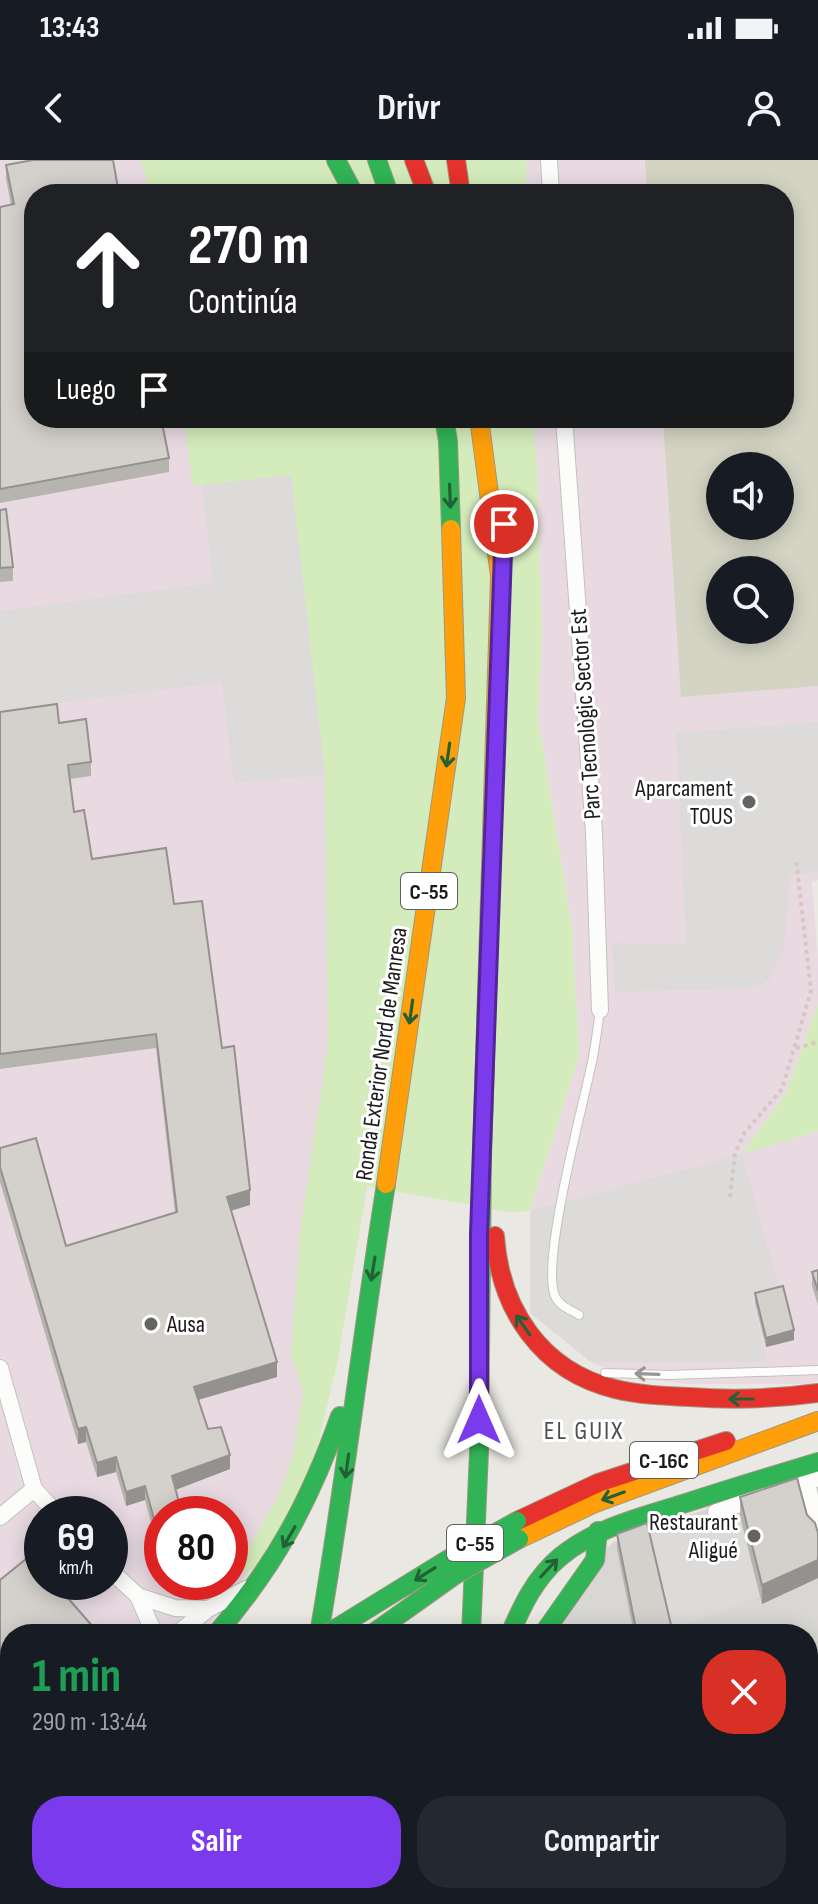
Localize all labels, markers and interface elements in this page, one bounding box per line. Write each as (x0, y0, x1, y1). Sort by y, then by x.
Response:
text: 13:43 (40, 10, 99, 46)
icon: back (32, 86, 76, 130)
icon: person (742, 86, 786, 130)
text: Drivr (377, 87, 441, 130)
text: 270 m (188, 213, 309, 280)
icon: ahead (56, 216, 160, 320)
text: Continúa (188, 281, 298, 324)
icon: arrive (132, 368, 176, 412)
text: Luego (56, 372, 116, 408)
map controls (706, 452, 794, 644)
button: sound (706, 452, 794, 540)
one-way arrow (442, 482, 458, 509)
pin (470, 490, 538, 558)
icon: arrive (482, 502, 526, 546)
button: search (706, 556, 794, 644)
street label: Parc Tecnològic Sector Est (564, 608, 607, 820)
one-way arrow (440, 742, 455, 767)
place label: Aparcament TOUS (634, 774, 733, 831)
marker: Aparcament TOUS (740, 793, 758, 811)
road number: C-55 (401, 873, 457, 909)
street label: Ronda Exterior Nord de Manresa (349, 926, 414, 1183)
one-way arrow (404, 998, 419, 1025)
one-way arrow (365, 1256, 380, 1282)
place label: Ausa (166, 1310, 205, 1339)
marker: Ausa (142, 1315, 160, 1333)
one-way arrow (515, 1315, 531, 1337)
one-way arrow (634, 1367, 661, 1382)
position arrow (437, 1378, 521, 1462)
one-way arrow (728, 1391, 755, 1407)
district label: EL GUIX (544, 1416, 624, 1447)
road number: C-16C (630, 1442, 698, 1478)
one-way arrow (339, 1453, 354, 1478)
one-way arrow (601, 1490, 626, 1505)
speed limit sign: 80 (144, 1496, 248, 1600)
place label: Restaurant Aligué (649, 1508, 738, 1565)
text: 69 (57, 1514, 95, 1562)
one-way arrow (281, 1525, 297, 1548)
road number: C-55 (447, 1525, 503, 1561)
marker: Restaurant Aligué (745, 1527, 763, 1545)
text: km/h (59, 1556, 93, 1580)
one-way arrow (540, 1558, 558, 1578)
one-way arrow (414, 1566, 437, 1582)
text: 1 min (32, 1648, 121, 1705)
button: close (702, 1650, 786, 1734)
text: 290 m · 13:44 (32, 1707, 147, 1738)
button: Salir (32, 1796, 401, 1888)
button: Compartir (417, 1796, 786, 1888)

